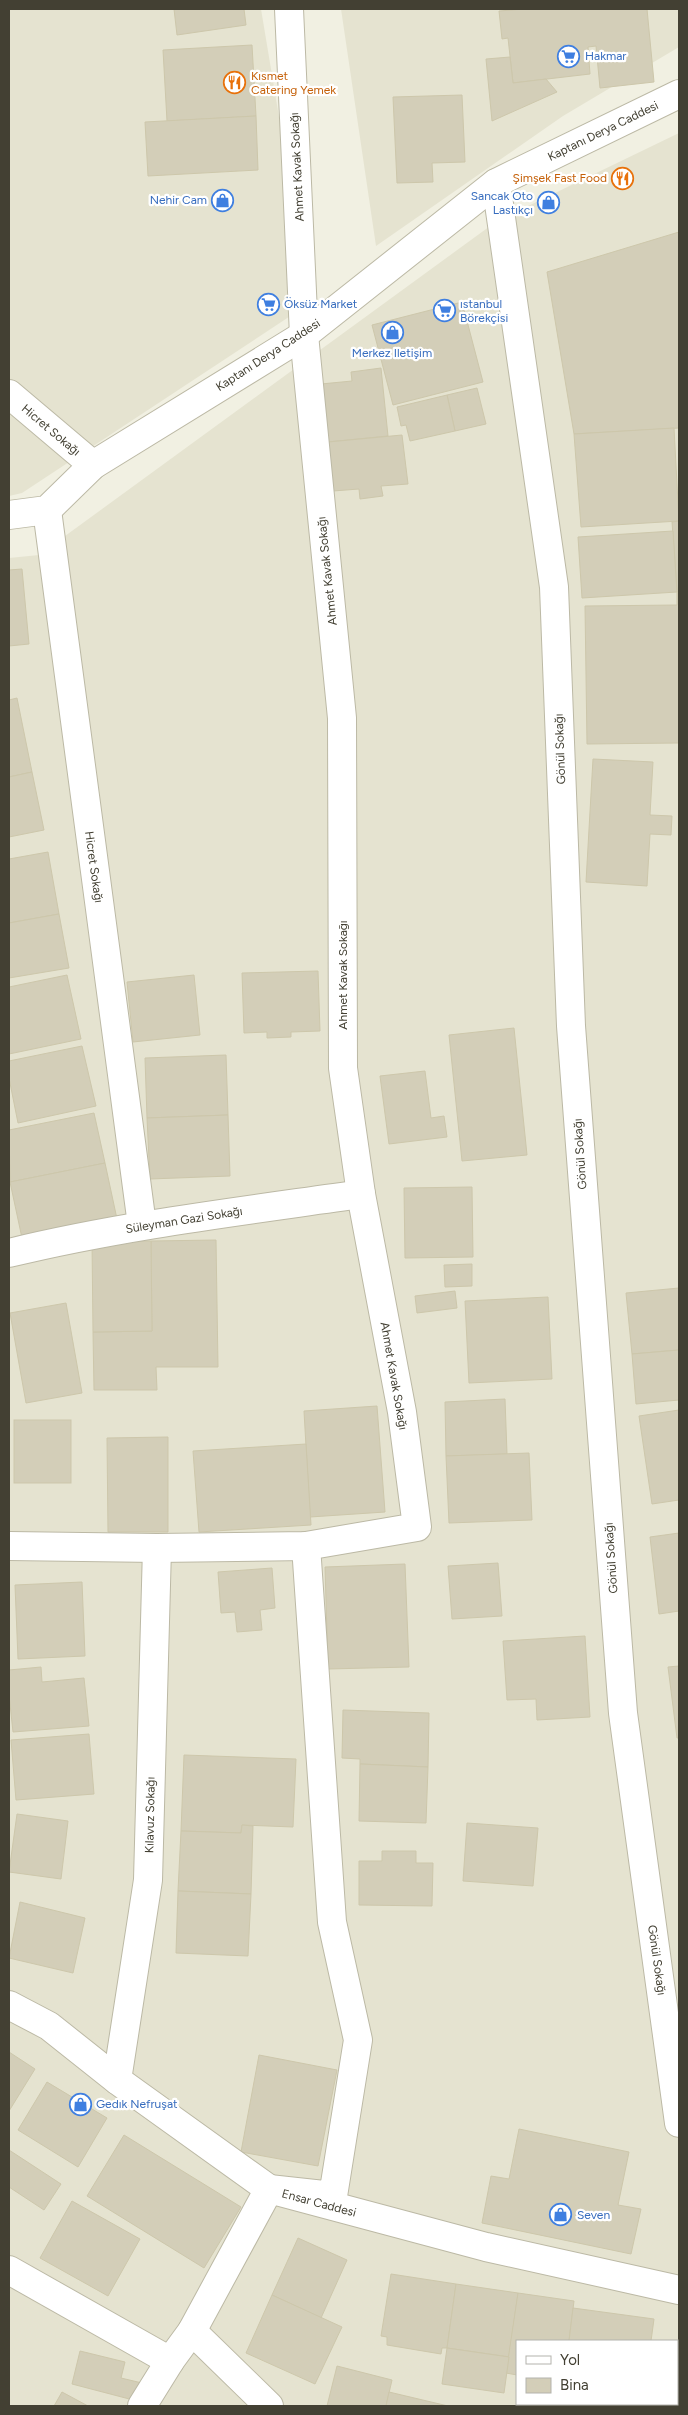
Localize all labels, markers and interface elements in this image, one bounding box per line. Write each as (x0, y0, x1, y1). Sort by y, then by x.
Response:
supermarket icon: Hakmar (557, 44, 581, 68)
place label: Hakmar (585, 49, 626, 63)
place label: Kısmet Catering Yemek (251, 69, 336, 97)
restaurant icon: Kısmet Catering Yemek (223, 71, 247, 95)
street label: Kaptanı Derya Caddesi (545, 98, 661, 164)
street label: Ahmet Kavak Sokağı (287, 112, 307, 222)
restaurant icon: Şimşek Fast Food (611, 166, 635, 190)
place label: Şimşek Fast Food (513, 171, 607, 185)
shop icon: Nehir Cam (211, 188, 235, 212)
place label: Sancak Oto Lastıkçı (471, 189, 533, 217)
shop icon: Sancak Oto Lastıkçı (537, 191, 561, 215)
place label: Nehir Cam (150, 193, 207, 207)
supermarket icon: Öksüz Market (256, 292, 280, 316)
place label: Öksüz Market (284, 297, 358, 311)
place label: ıstanbul Börekçisi (460, 297, 508, 325)
supermarket icon: ıstanbul Börekçisi (432, 299, 456, 323)
street label: Kaptanı Derya Caddesi (213, 316, 323, 394)
shop icon: Merkez Iletişim (380, 320, 404, 344)
place label: Merkez Iletişim (352, 346, 432, 360)
street label: Hicret Sokağı (19, 401, 83, 459)
street label: Ahmet Kavak Sokağı (314, 516, 340, 626)
street label: Gönül Sokağı (552, 713, 568, 785)
street label: Hicret Sokağı (82, 830, 106, 904)
street label: Ahmet Kavak Sokağı (336, 920, 350, 1030)
street label: Gönül Sokağı (571, 1118, 589, 1190)
street label: Süleyman Gazi Sokağı (125, 1204, 243, 1236)
street label: Ahmet Kavak Sokağı (378, 1321, 410, 1431)
street label: Gönül Sokağı (602, 1522, 620, 1594)
street label: Kılavuz Sokağı (142, 1777, 158, 1853)
street label: Gönül Sokağı (645, 1924, 669, 1996)
shop icon: Gedık Nefruşat (68, 2092, 92, 2116)
place label: Gedık Nefruşat (96, 2097, 178, 2111)
street label: Ensar Caddesi (280, 2186, 358, 2220)
shop icon: Seven (549, 2203, 573, 2227)
place label: Seven (577, 2208, 610, 2222)
legend (516, 2340, 678, 2405)
text: Yol (560, 2351, 580, 2369)
text: Bina (560, 2376, 589, 2394)

